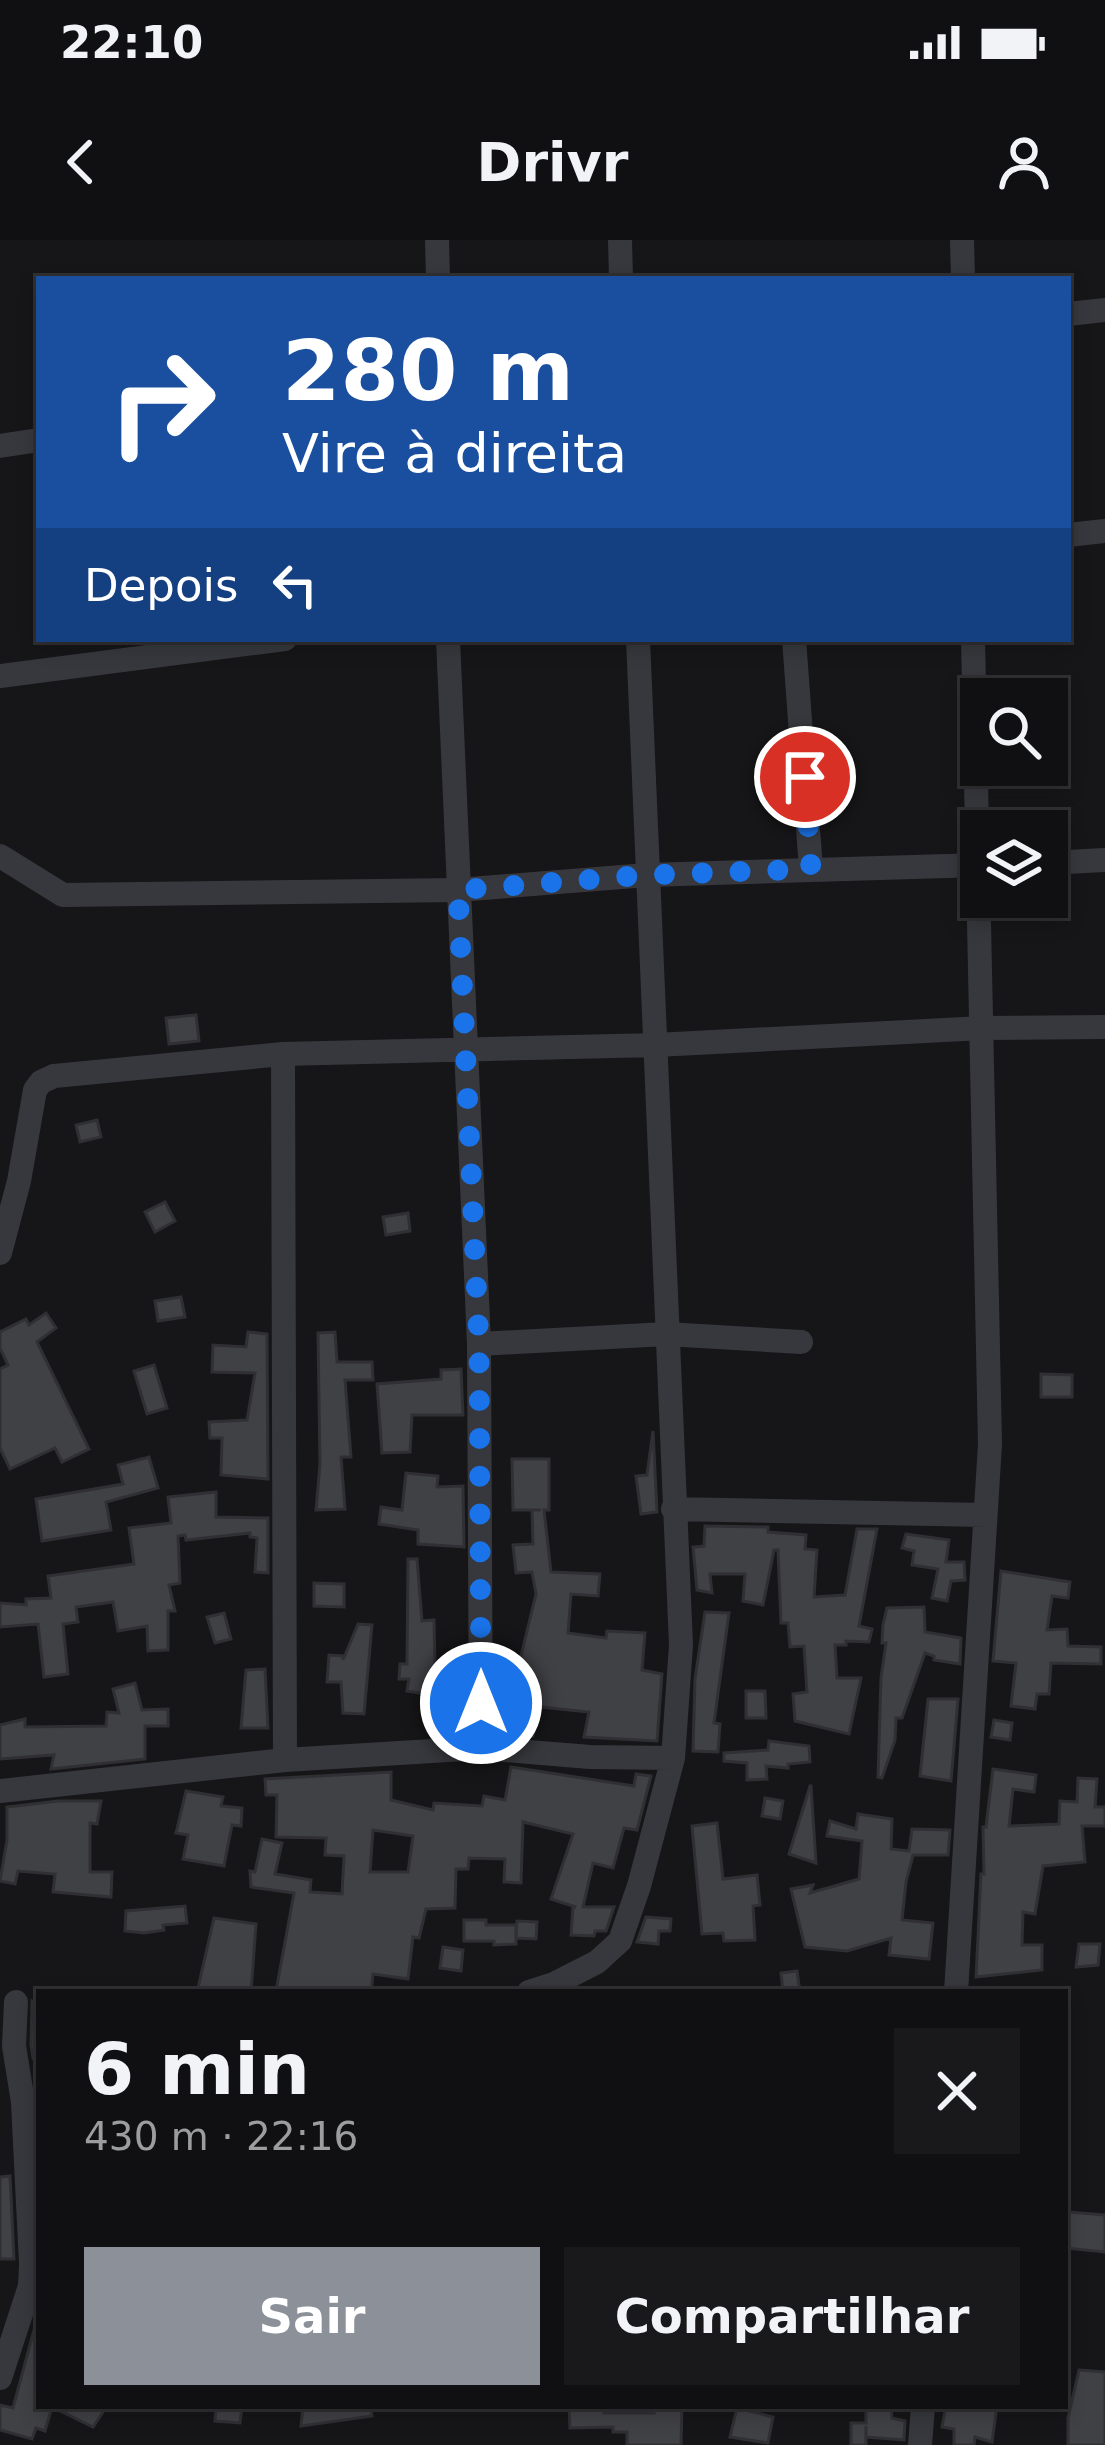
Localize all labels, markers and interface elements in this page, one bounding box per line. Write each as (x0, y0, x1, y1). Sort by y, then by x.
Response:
text: 22:10 (60, 16, 203, 69)
icon: back (48, 129, 114, 195)
icon: person (991, 129, 1057, 195)
text: Drivr (477, 131, 628, 194)
text: 280 m (282, 322, 574, 420)
icon: right (84, 324, 240, 480)
text: Vire à direita (282, 422, 627, 485)
icon: left (262, 552, 328, 618)
text: Depois (84, 559, 238, 612)
map controls (960, 678, 1068, 918)
button: search (960, 678, 1068, 786)
pin (754, 726, 856, 828)
icon: arrive (772, 744, 838, 810)
button: layers (960, 810, 1068, 918)
position arrow (418, 1640, 544, 1766)
text: 6 min (84, 2027, 310, 2111)
button: close (894, 2028, 1020, 2154)
text: 430 m · 22:16 (84, 2114, 358, 2159)
button: Sair (84, 2247, 540, 2385)
button: Compartilhar (564, 2247, 1020, 2385)

